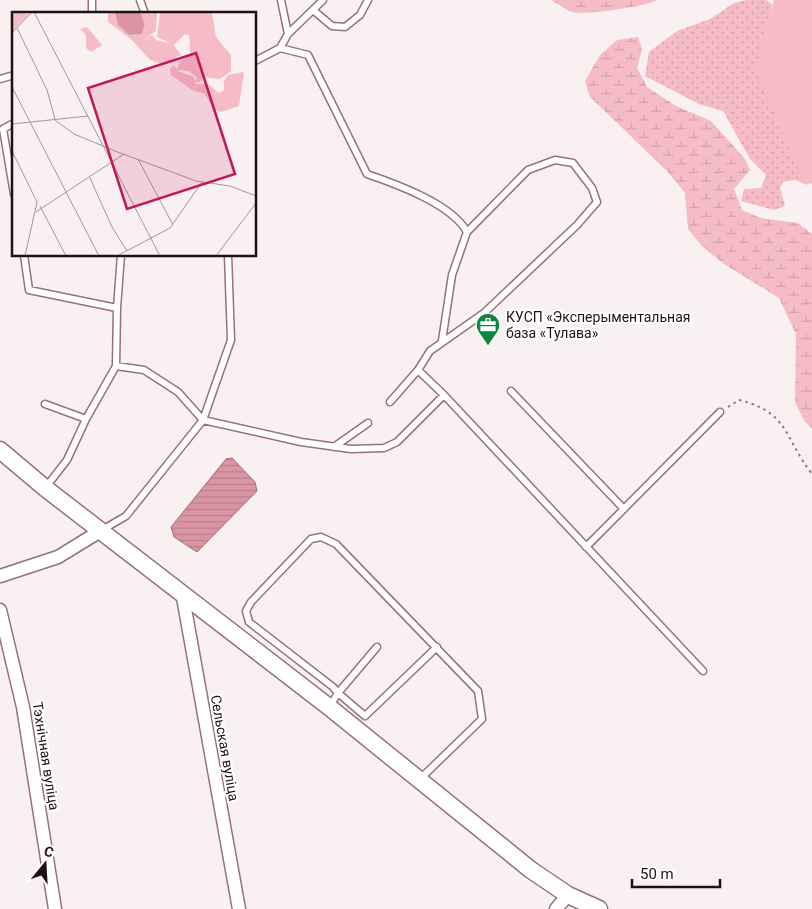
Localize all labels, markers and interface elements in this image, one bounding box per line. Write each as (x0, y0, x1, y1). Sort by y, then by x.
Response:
inset map (12, 12, 256, 256)
place label: КУСП «Эксперыментальная база «Тулава» (506, 309, 690, 341)
office icon: КУСП «Эксперыментальная база «Тулава» (475, 312, 501, 346)
street label: Сельская вуліца (208, 694, 242, 802)
street label: Тэхнічная вуліца (30, 701, 62, 811)
north arrow (20, 839, 70, 889)
text: С (42, 843, 56, 861)
scale bar (632, 856, 720, 888)
text: 50 m (640, 865, 674, 883)

